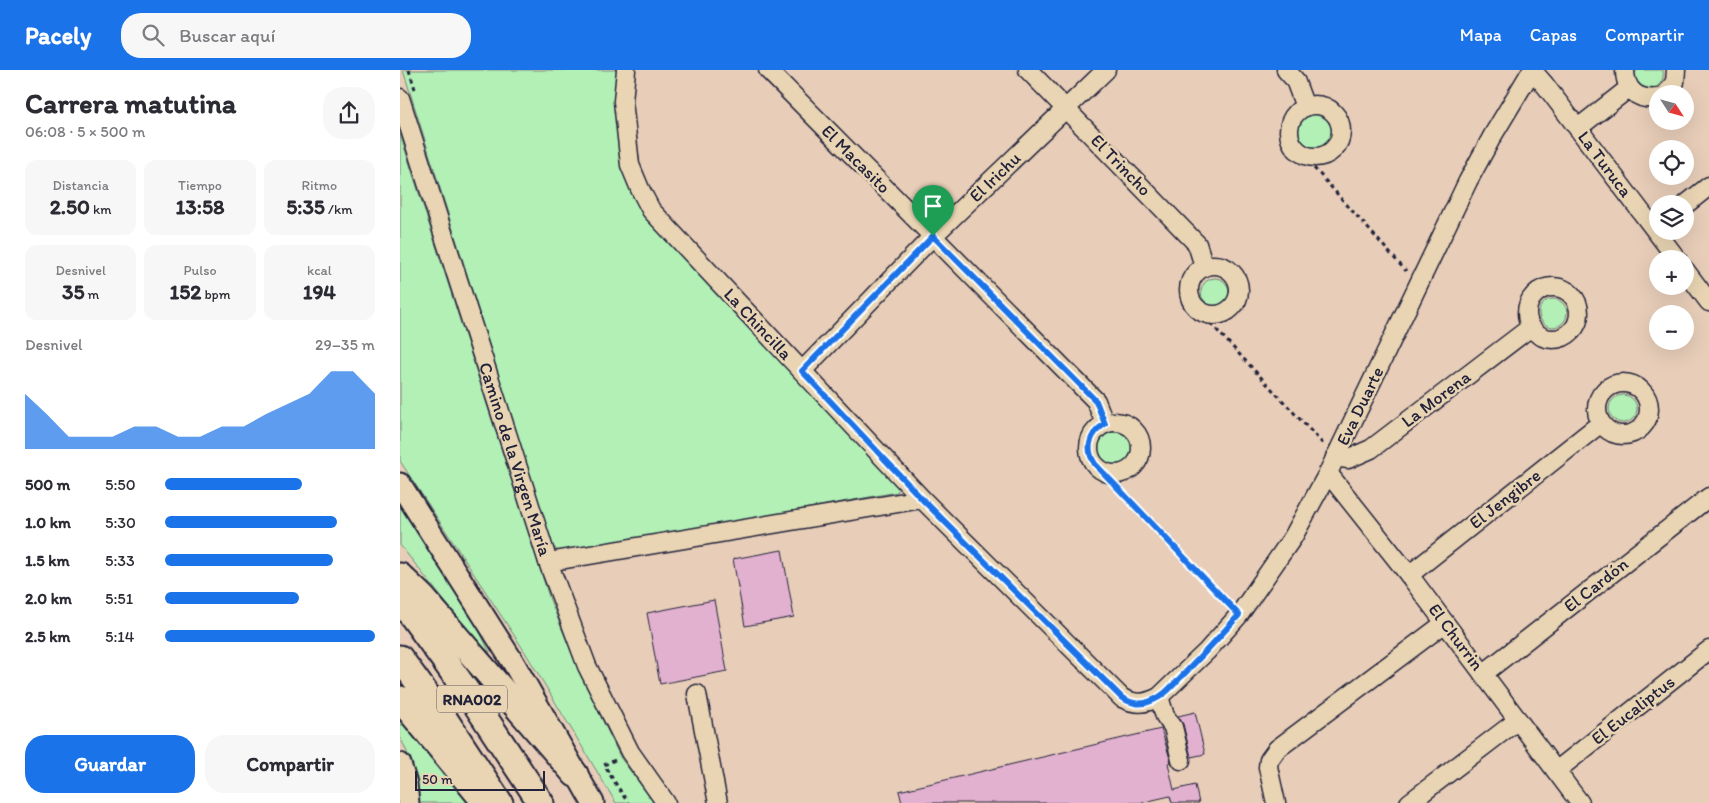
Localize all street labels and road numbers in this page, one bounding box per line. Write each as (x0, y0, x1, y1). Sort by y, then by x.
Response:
street label: El Macasito (817, 120, 895, 198)
street label: La Turuca (1573, 127, 1637, 202)
street label: El Trincho (1086, 129, 1156, 201)
street label: El Irichu (965, 147, 1025, 207)
street label: La Chincilla (719, 283, 797, 365)
street label: Camino de la Virgen María (474, 360, 557, 559)
street label: Eva Duarte (1332, 363, 1388, 449)
street label: La Morena (1397, 365, 1475, 432)
street label: El Jengibre (1465, 464, 1545, 534)
street label: El Cardón (1559, 553, 1633, 617)
street label: El Churrin (1424, 599, 1489, 675)
street label: El Eucaliptus (1587, 671, 1679, 749)
road number: RNA002 (437, 686, 507, 712)

